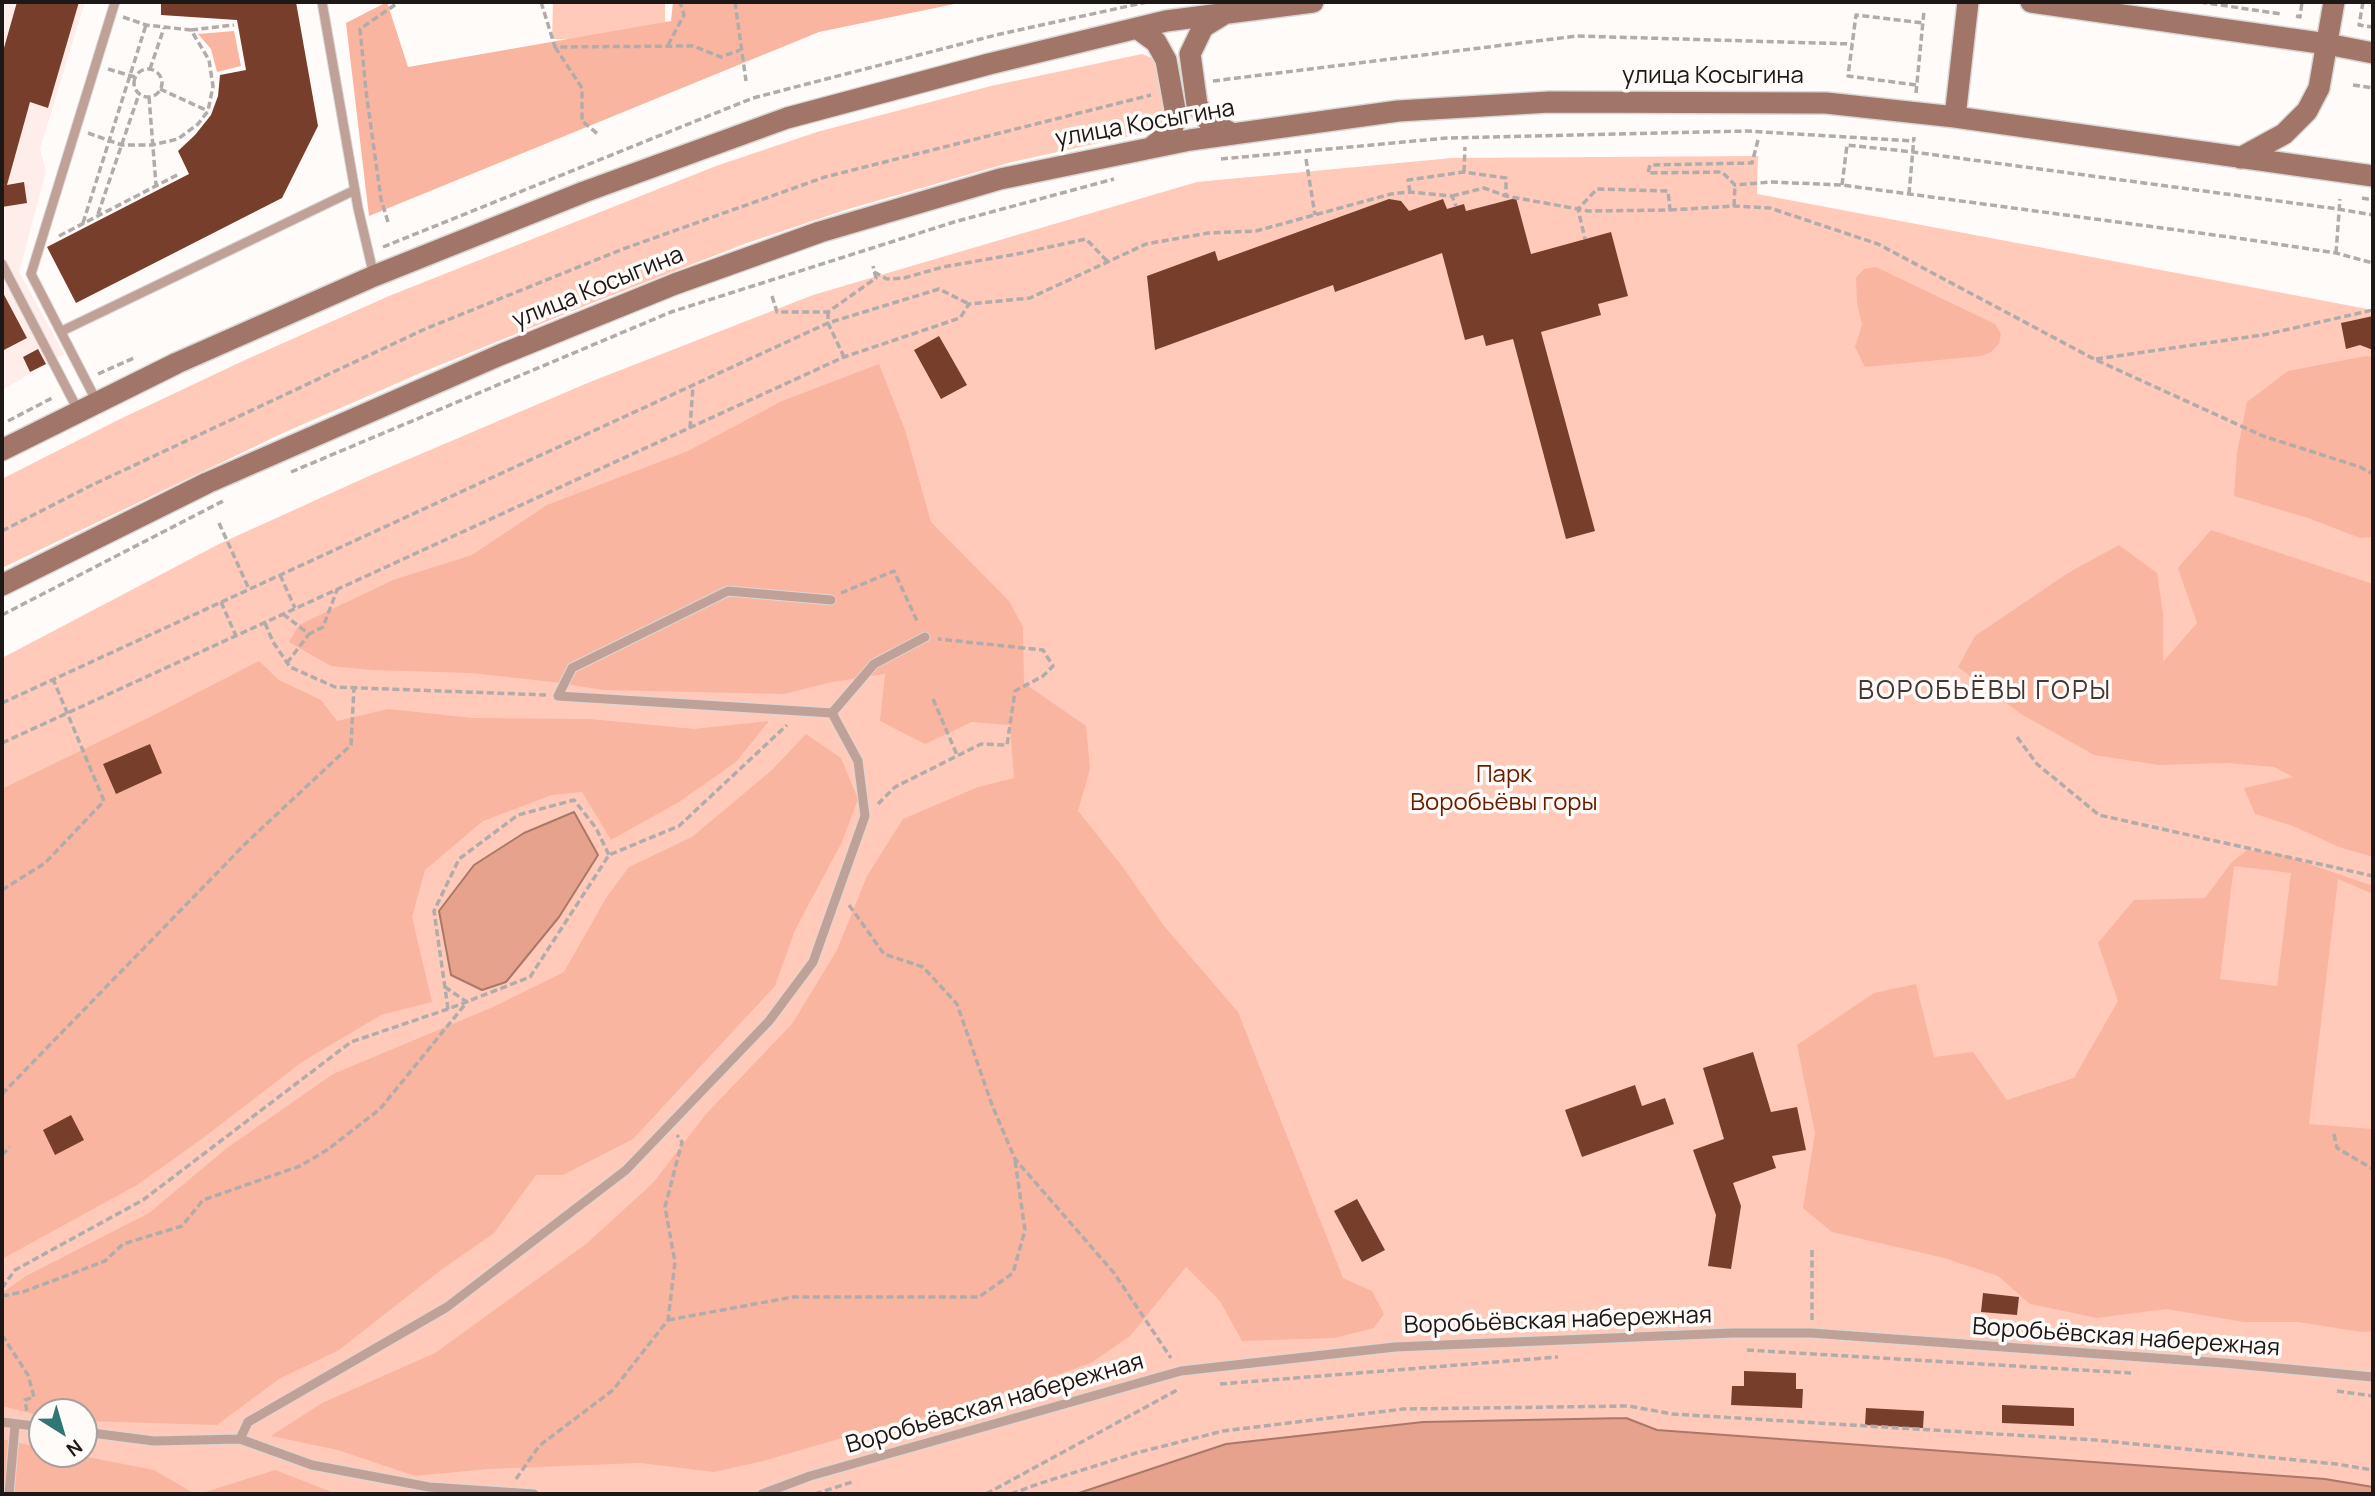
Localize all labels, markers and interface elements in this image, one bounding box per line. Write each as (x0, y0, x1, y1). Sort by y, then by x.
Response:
street label: улица Косыгина (1622, 62, 1804, 90)
street label: улица Косыгина (1053, 94, 1237, 154)
street label: улица Косыгина (508, 241, 688, 335)
district label: ВОРОБЬЁВЫ ГОРЫ (1860, 676, 2110, 708)
park label: Парк Воробьёвы горы (1410, 761, 1598, 817)
street label: Воробьёвская набережная (1403, 1301, 1713, 1341)
street label: Воробьёвская набережная (1971, 1313, 2281, 1363)
street label: Воробьёвская набережная (843, 1348, 1147, 1460)
north arrow (28, 1398, 98, 1468)
text: N (61, 1434, 88, 1463)

